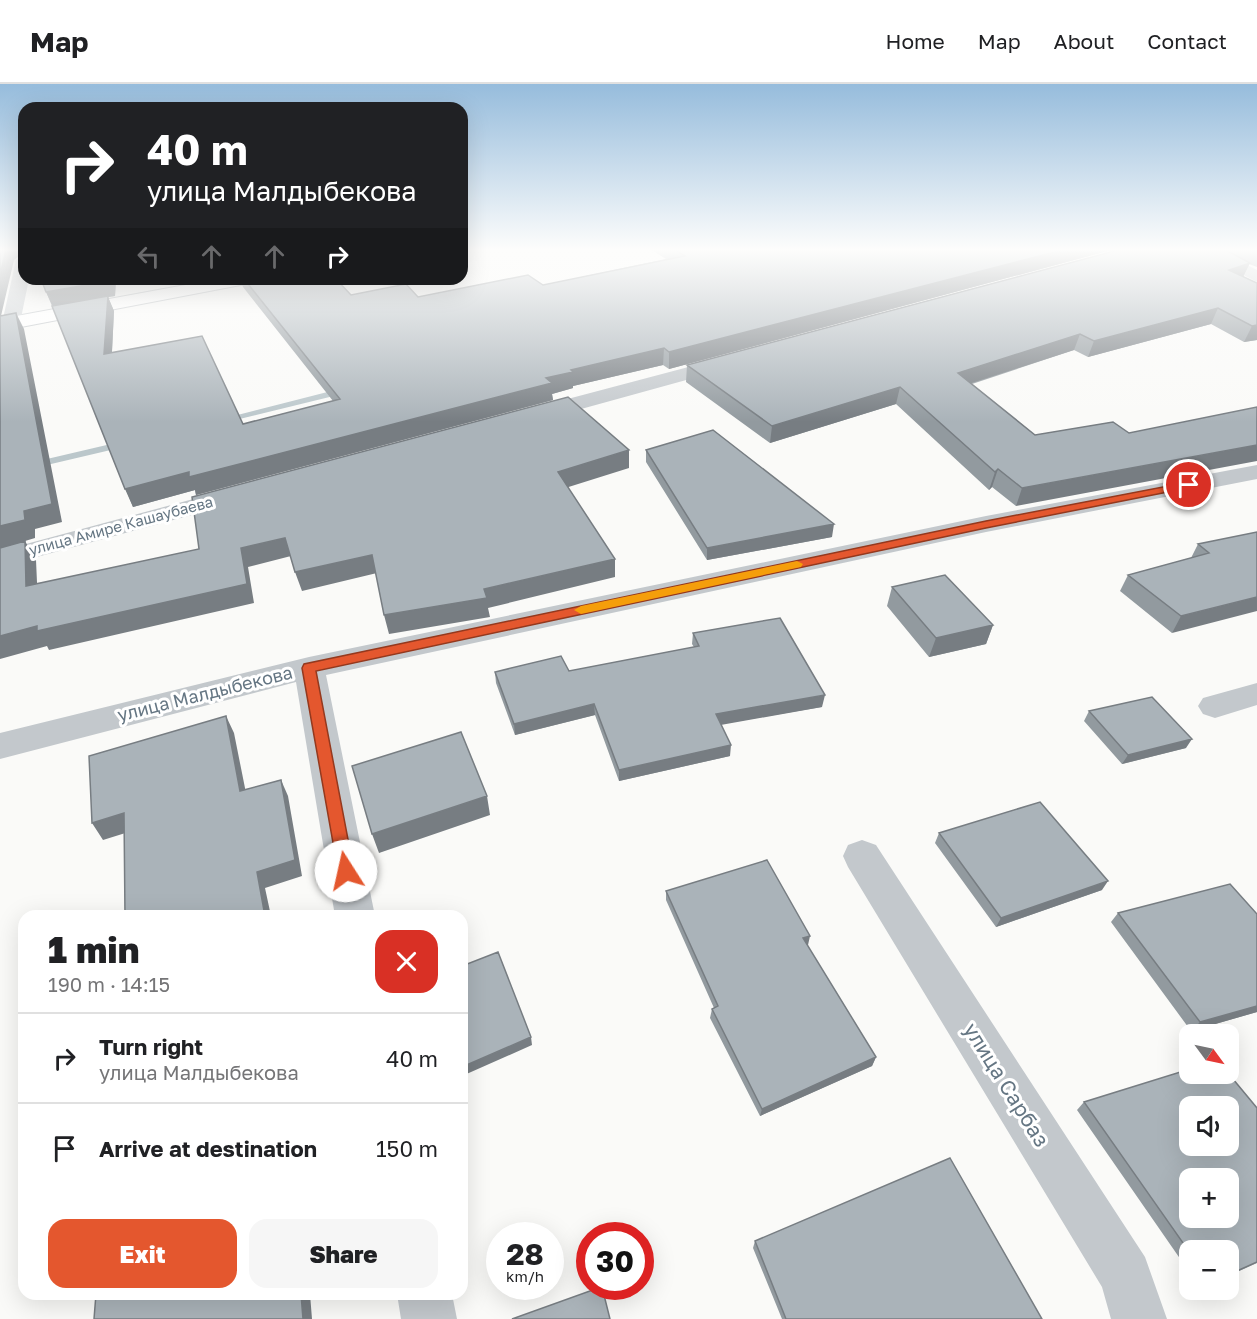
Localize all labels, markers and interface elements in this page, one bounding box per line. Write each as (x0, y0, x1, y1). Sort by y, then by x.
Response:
text: Map (30, 25, 88, 58)
text: Home (885, 28, 945, 54)
text: Map (978, 28, 1021, 54)
text: About (1054, 28, 1114, 54)
text: Contact (1147, 28, 1227, 54)
text: 40 m (147, 124, 248, 174)
icon: right (48, 126, 126, 204)
text: улица Малдыбекова (147, 175, 417, 207)
icon: left (132, 240, 165, 273)
icon: ahead (195, 240, 228, 273)
icon: ahead (258, 240, 291, 273)
icon: right (321, 240, 354, 273)
pin (1163, 459, 1214, 510)
icon: arrive (1172, 468, 1205, 501)
street label: улица Амире Кашаубаева (27, 492, 215, 558)
street label: улица Малдыбекова (115, 661, 295, 725)
position arrow (314, 839, 378, 903)
text: 1 min (48, 928, 139, 971)
button: close (375, 930, 438, 993)
text: 190 m · 14:15 (48, 972, 170, 996)
street label: улица Сарбаз (958, 1018, 1055, 1151)
north arrow (1179, 1024, 1239, 1084)
map controls (1179, 1024, 1239, 1300)
text: Turn right (99, 1033, 203, 1060)
icon: right (48, 1042, 81, 1075)
text: 40 m (386, 1045, 438, 1072)
text: улица Малдыбекова (99, 1060, 299, 1084)
button: sound (1179, 1096, 1239, 1156)
icon: arrive (48, 1132, 81, 1165)
text: Arrive at destination (99, 1135, 317, 1162)
text: 150 m (376, 1135, 438, 1162)
button: + (1179, 1168, 1239, 1228)
button: Exit (48, 1219, 237, 1288)
button: Share (249, 1219, 438, 1288)
speed limit sign: 30 (576, 1222, 654, 1300)
text: 28 (506, 1236, 544, 1272)
button: − (1179, 1240, 1239, 1300)
text: km/h (506, 1267, 544, 1285)

